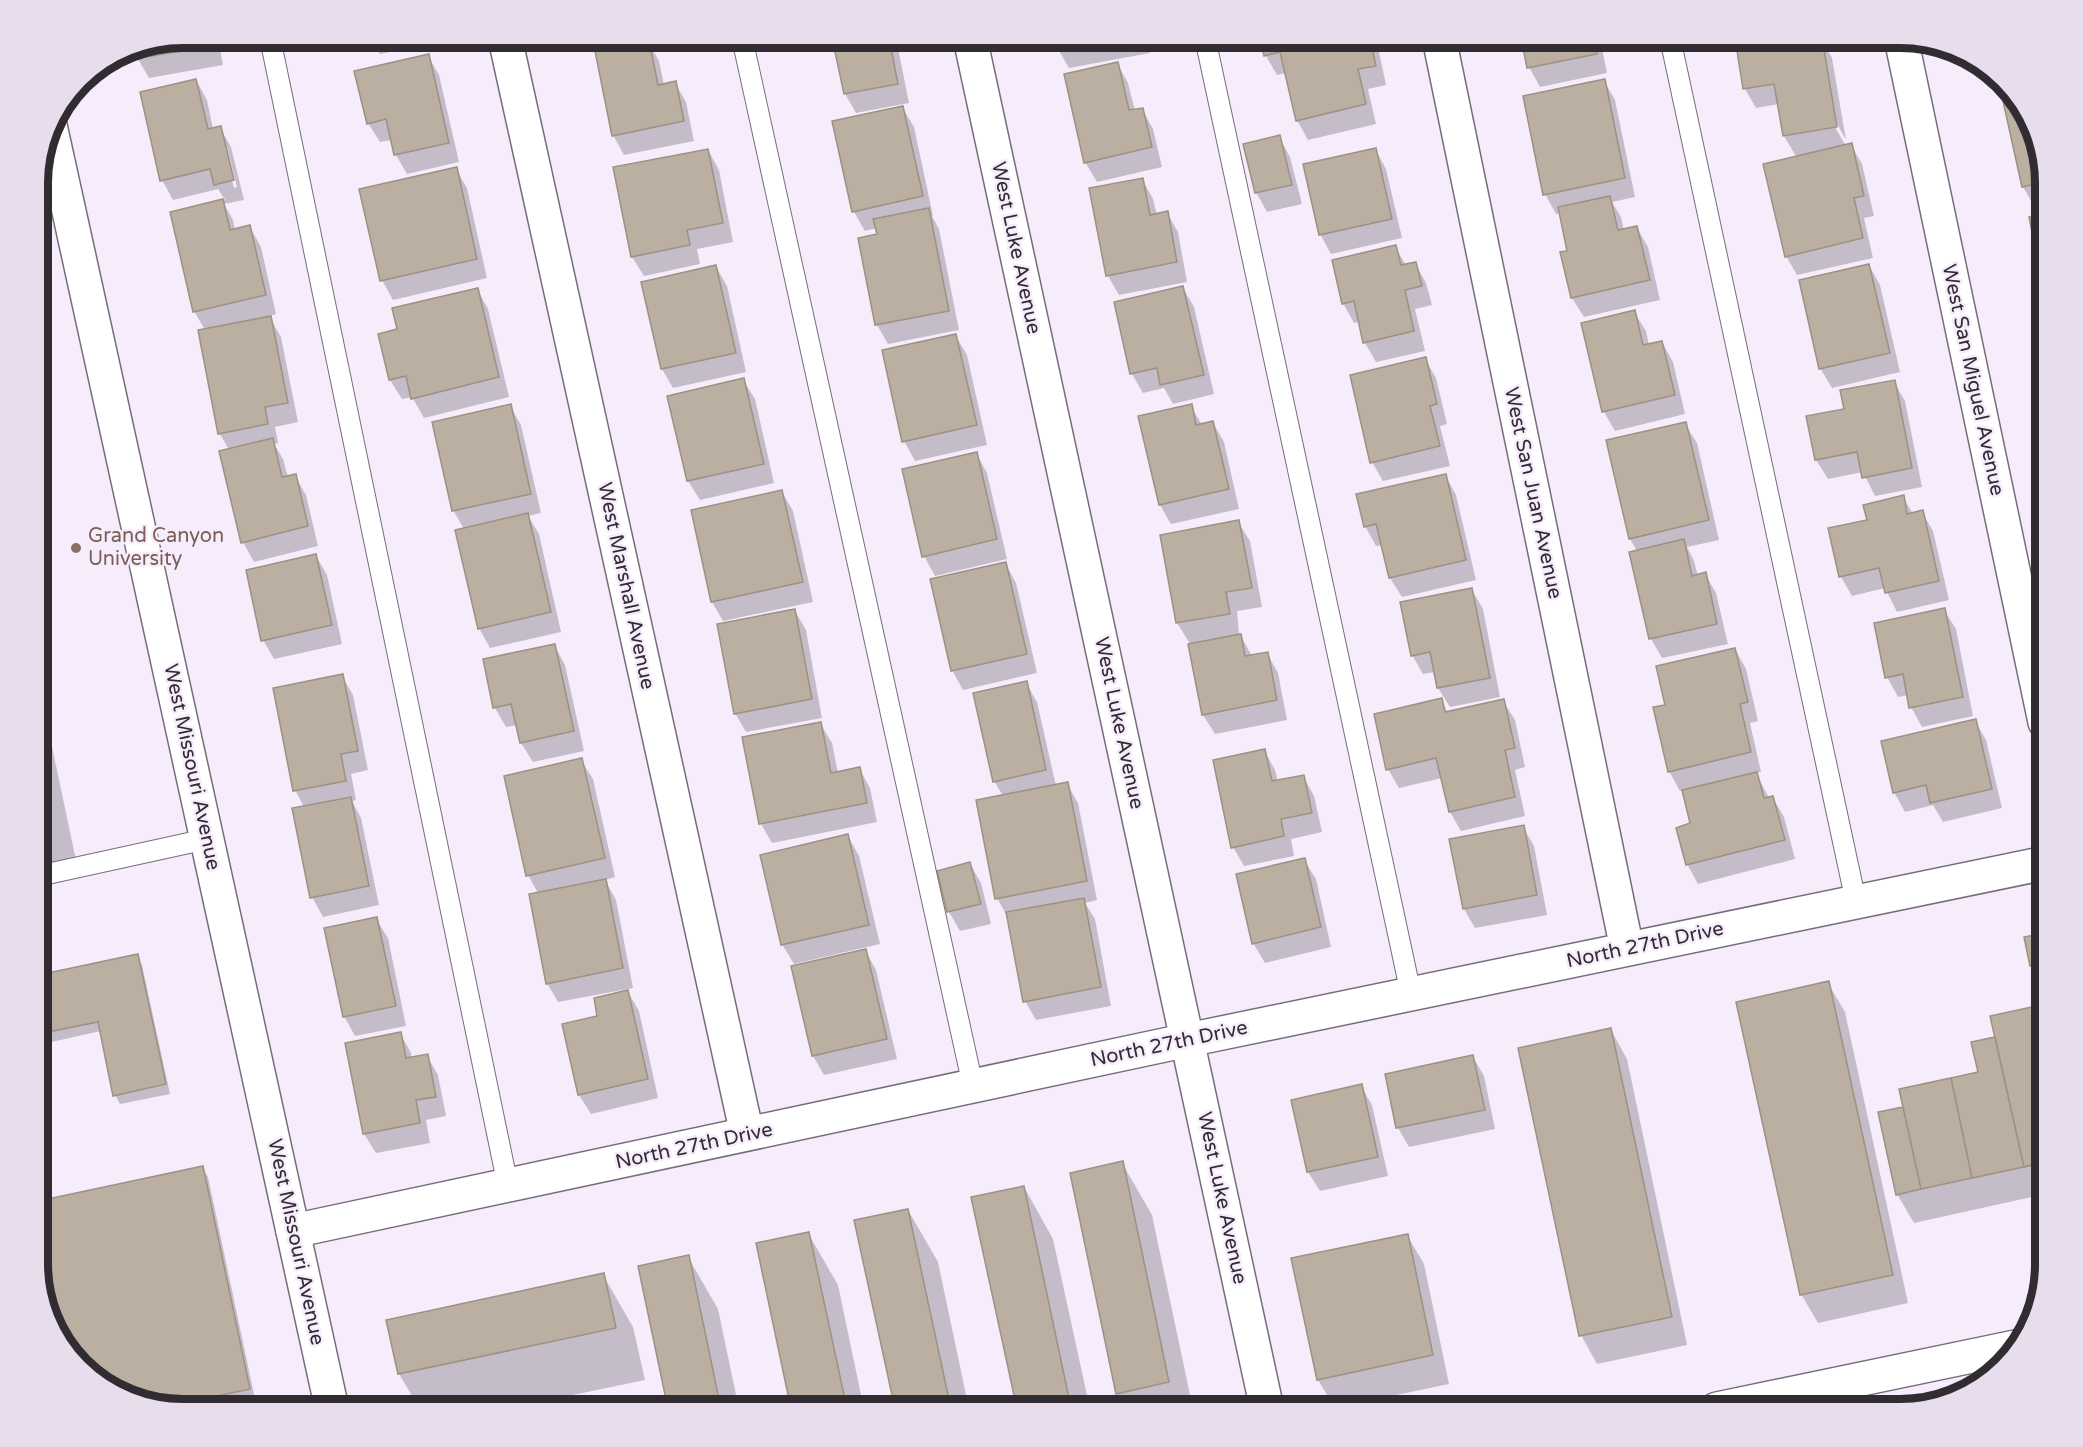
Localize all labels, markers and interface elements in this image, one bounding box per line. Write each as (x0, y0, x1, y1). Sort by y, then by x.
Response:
street label: West Luke Avenue (986, 160, 1046, 336)
street label: West San Miguel Avenue (1937, 262, 2009, 498)
street label: West San Juan Avenue (1499, 385, 1567, 601)
street label: West Marshall Avenue (592, 480, 660, 692)
place label: Grand Canyon University (88, 524, 224, 571)
marker: Grand Canyon University (69, 541, 83, 555)
street label: West Luke Avenue (1089, 635, 1149, 811)
street label: West Missouri Avenue (158, 662, 226, 872)
street label: North 27th Drive (1564, 917, 1726, 973)
street label: North 27th Drive (1088, 1016, 1250, 1072)
street label: West Luke Avenue (1192, 1110, 1252, 1286)
street label: North 27th Drive (613, 1118, 775, 1174)
street label: West Missouri Avenue (262, 1137, 330, 1347)

